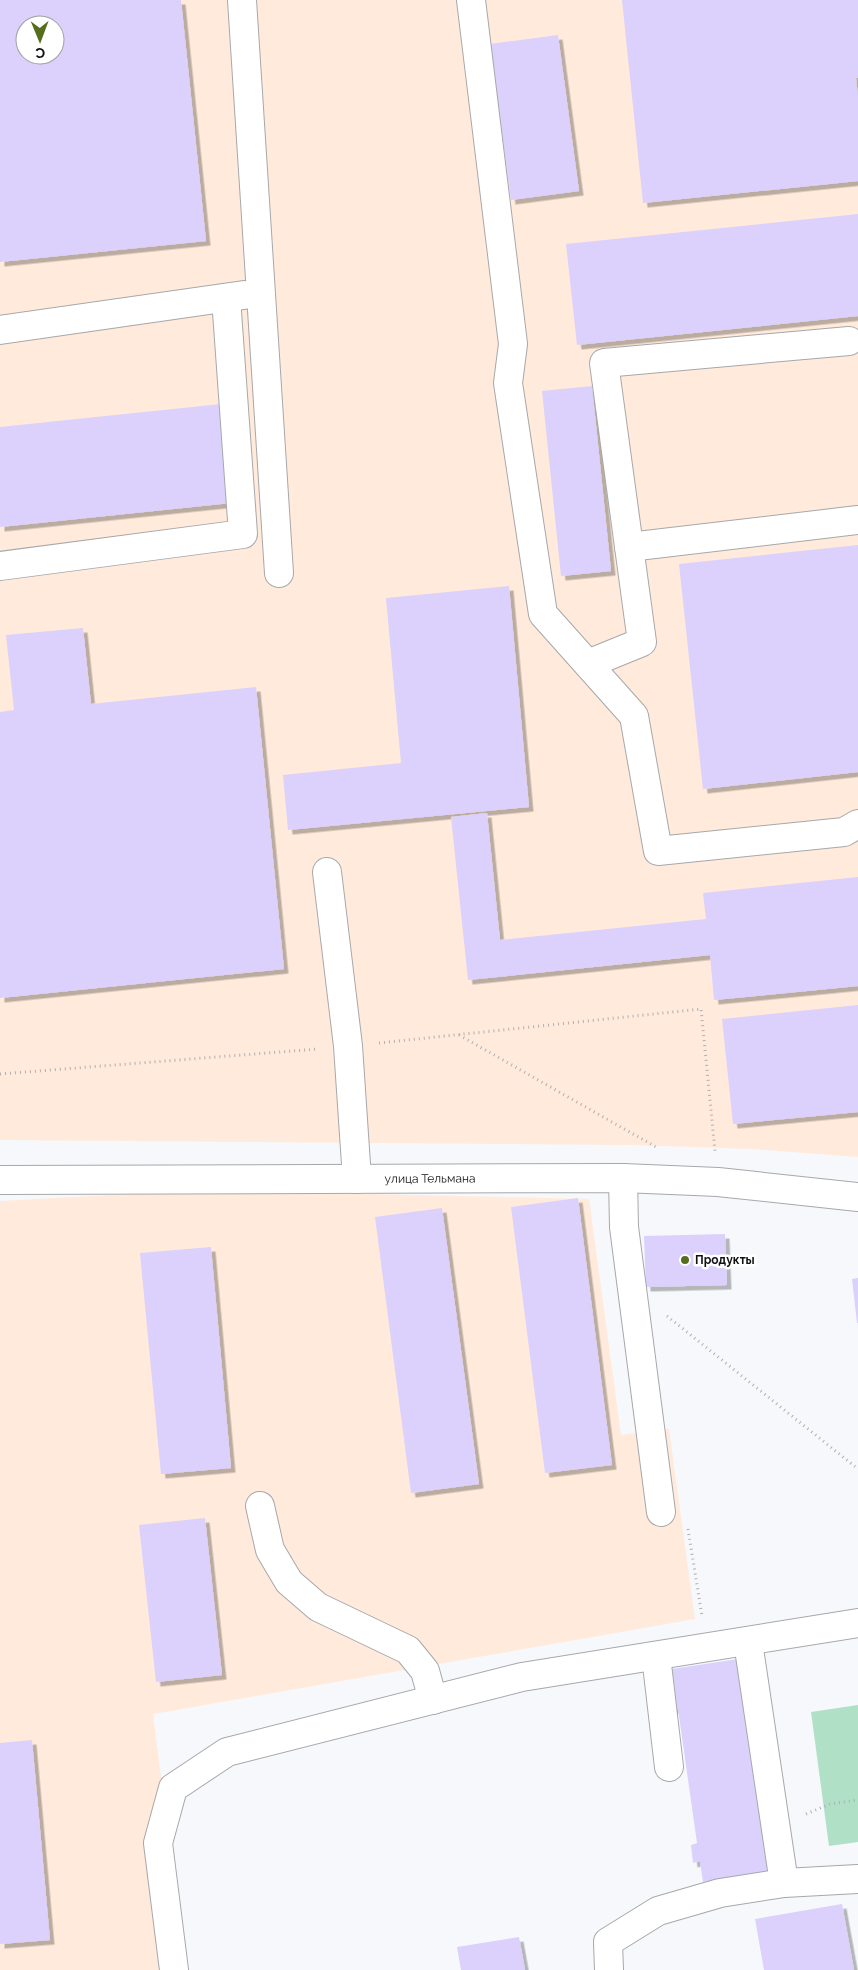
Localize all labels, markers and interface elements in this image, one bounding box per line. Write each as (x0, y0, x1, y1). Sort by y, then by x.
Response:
north arrow (15, 15, 65, 65)
text: С (35, 45, 45, 61)
street label: улица Тельмана (385, 1171, 475, 1186)
place label: Продукты (695, 1253, 755, 1267)
marker: Продукты (679, 1254, 691, 1266)

